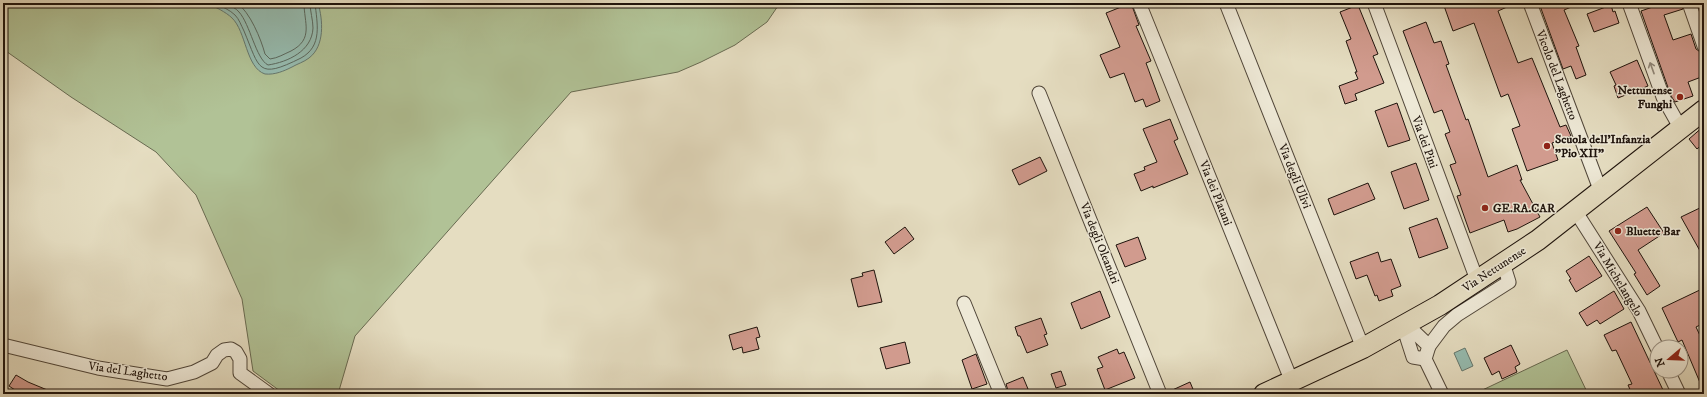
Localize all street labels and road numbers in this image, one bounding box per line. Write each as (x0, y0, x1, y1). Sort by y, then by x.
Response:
street label: Vicolo del Laghetto (1532, 27, 1581, 122)
street label: Via dei Pini (1408, 113, 1441, 170)
street label: Via degli Ulivi (1274, 141, 1314, 211)
street label: Via dei Platani (1195, 158, 1235, 228)
street label: Via degli Oleandri (1076, 200, 1123, 286)
street label: Via Michelangelo (1589, 239, 1646, 319)
street label: Via Nettunense (1459, 243, 1529, 296)
street label: Via del Laghetto (86, 358, 169, 384)

